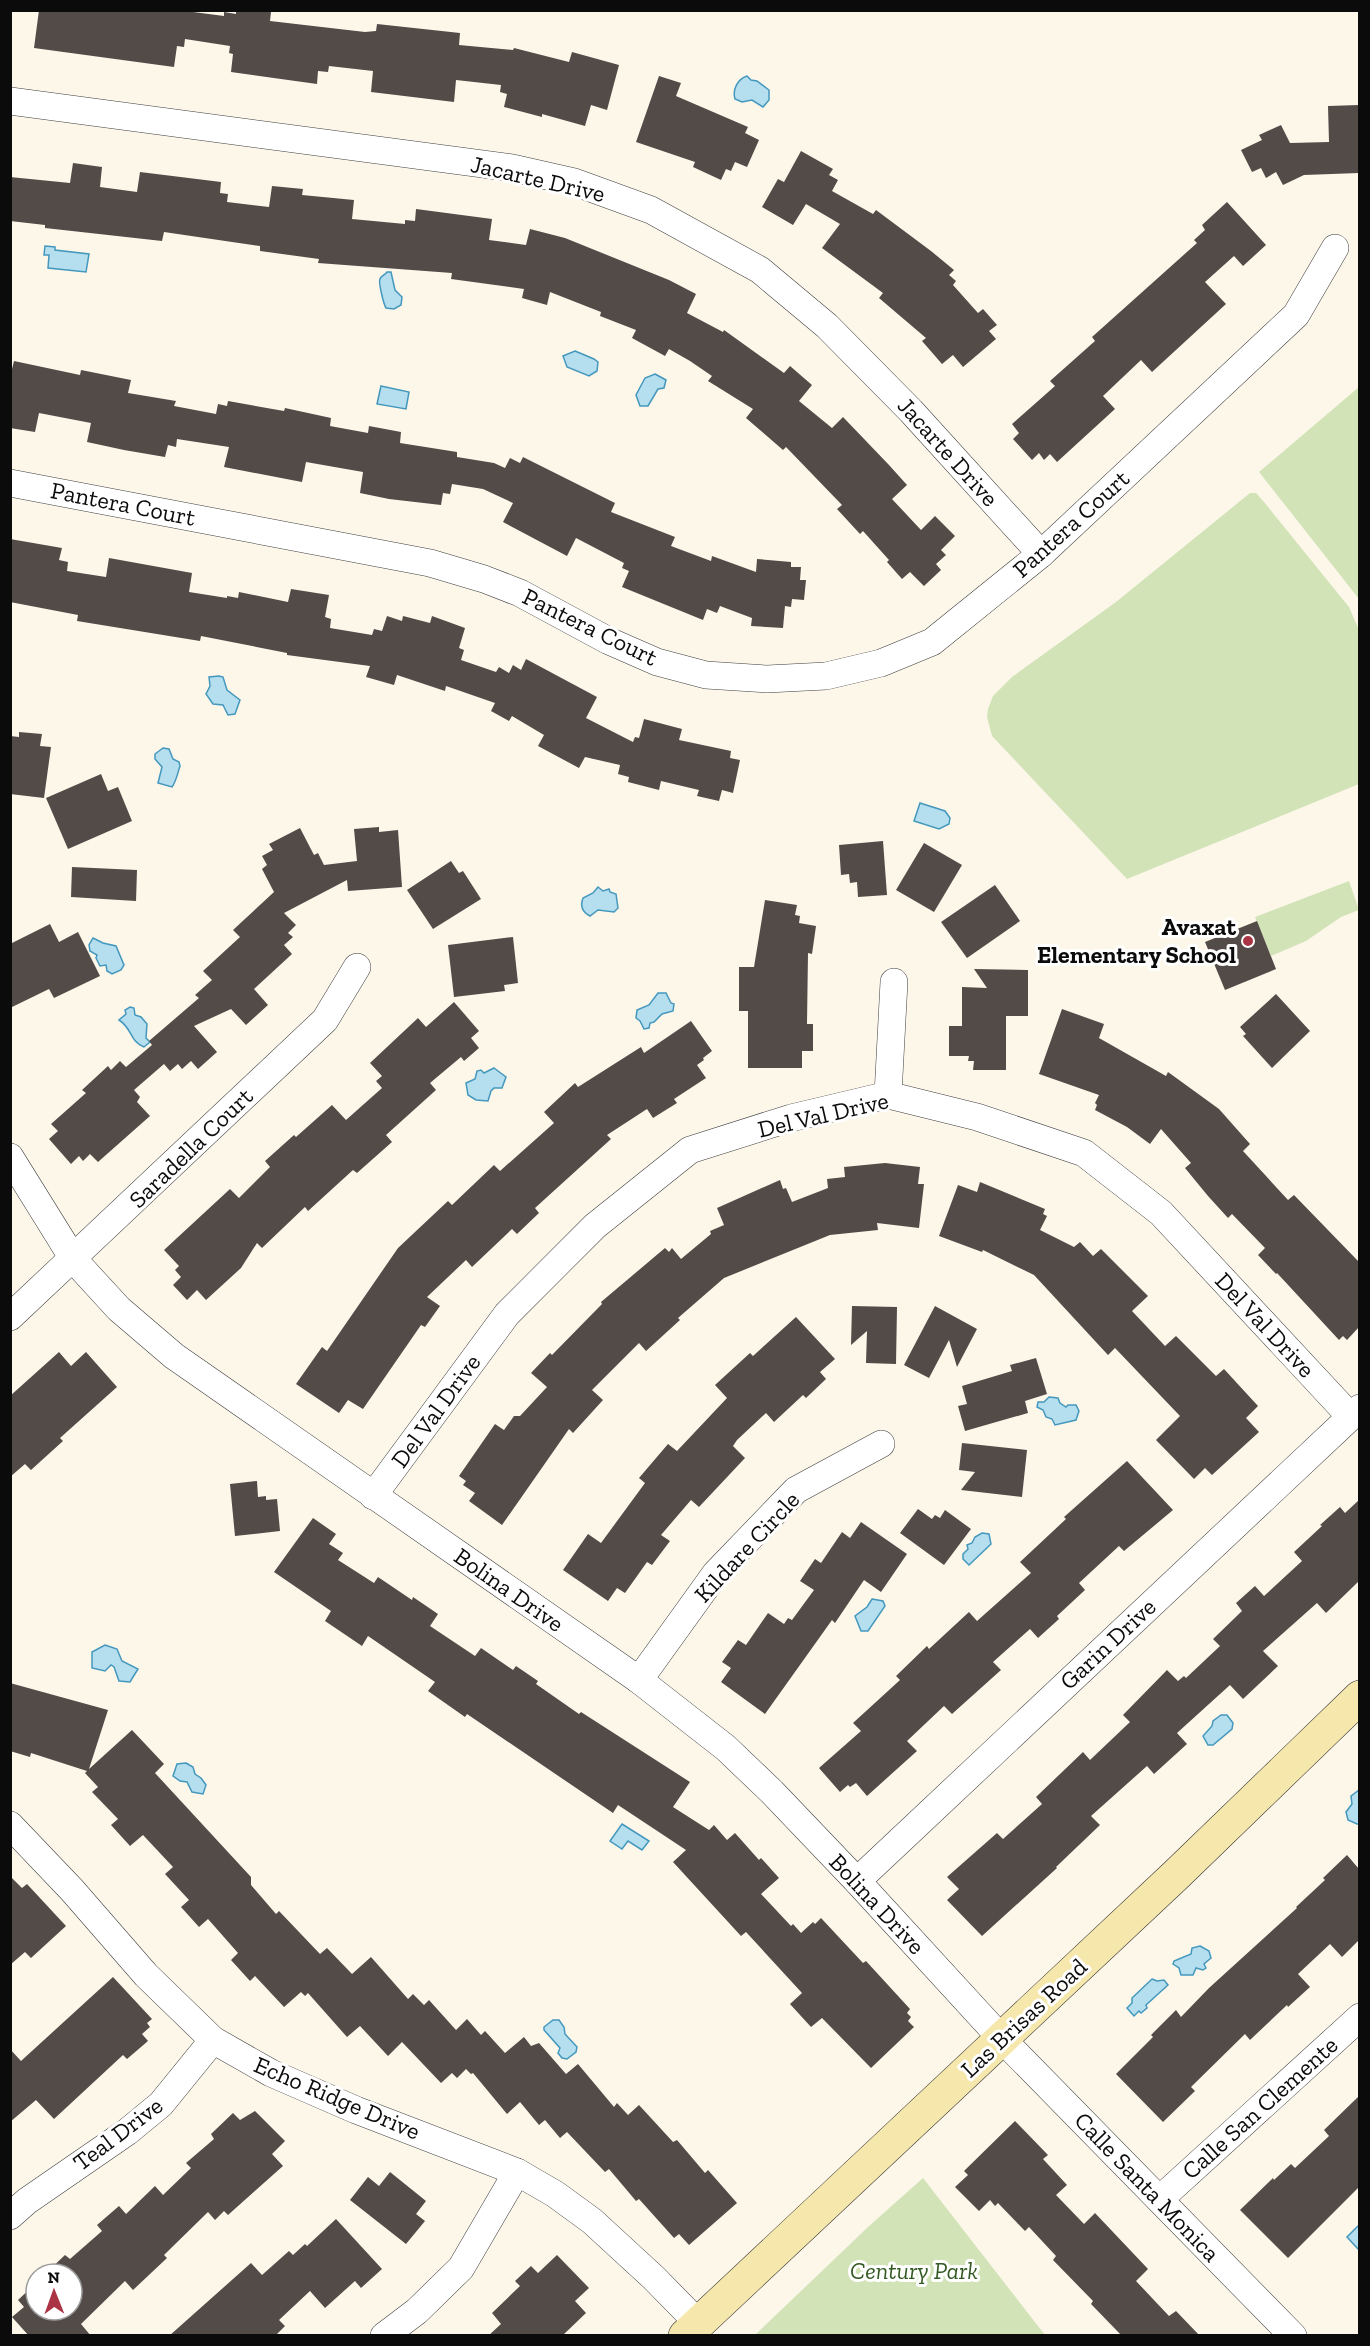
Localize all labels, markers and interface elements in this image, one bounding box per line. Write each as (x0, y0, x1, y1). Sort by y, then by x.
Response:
street label: Jacarte Drive (468, 149, 608, 208)
street label: Jacarte Drive (892, 391, 1005, 512)
street label: Pantera Court (1007, 464, 1135, 583)
street label: Pantera Court (48, 475, 198, 532)
street label: Pantera Court (518, 581, 663, 672)
place label: Avaxat Elementary School (1037, 912, 1236, 969)
marker: Avaxat Elementary School (1241, 934, 1255, 948)
street label: Saradella Court (123, 1081, 259, 1214)
street label: Del Val Drive (755, 1085, 891, 1144)
street label: Del Val Drive (1209, 1266, 1321, 1383)
street label: Del Val Drive (385, 1348, 486, 1473)
street label: Kildare Circle (688, 1485, 805, 1608)
street label: Bolina Drive (449, 1541, 570, 1638)
street label: Garin Drive (1054, 1592, 1162, 1695)
street label: Bolina Drive (823, 1847, 931, 1960)
street label: Las Brisas Road (955, 1952, 1093, 2083)
street label: Calle San Clemente (1176, 2030, 1343, 2185)
street label: Echo Ridge Drive (250, 2050, 425, 2146)
street label: Teal Drive (67, 2091, 168, 2177)
street label: Calle Santa Monica (1069, 2106, 1226, 2268)
park label: Century Park (850, 2256, 978, 2285)
north arrow (24, 2262, 84, 2322)
text: N (47, 2268, 60, 2287)

